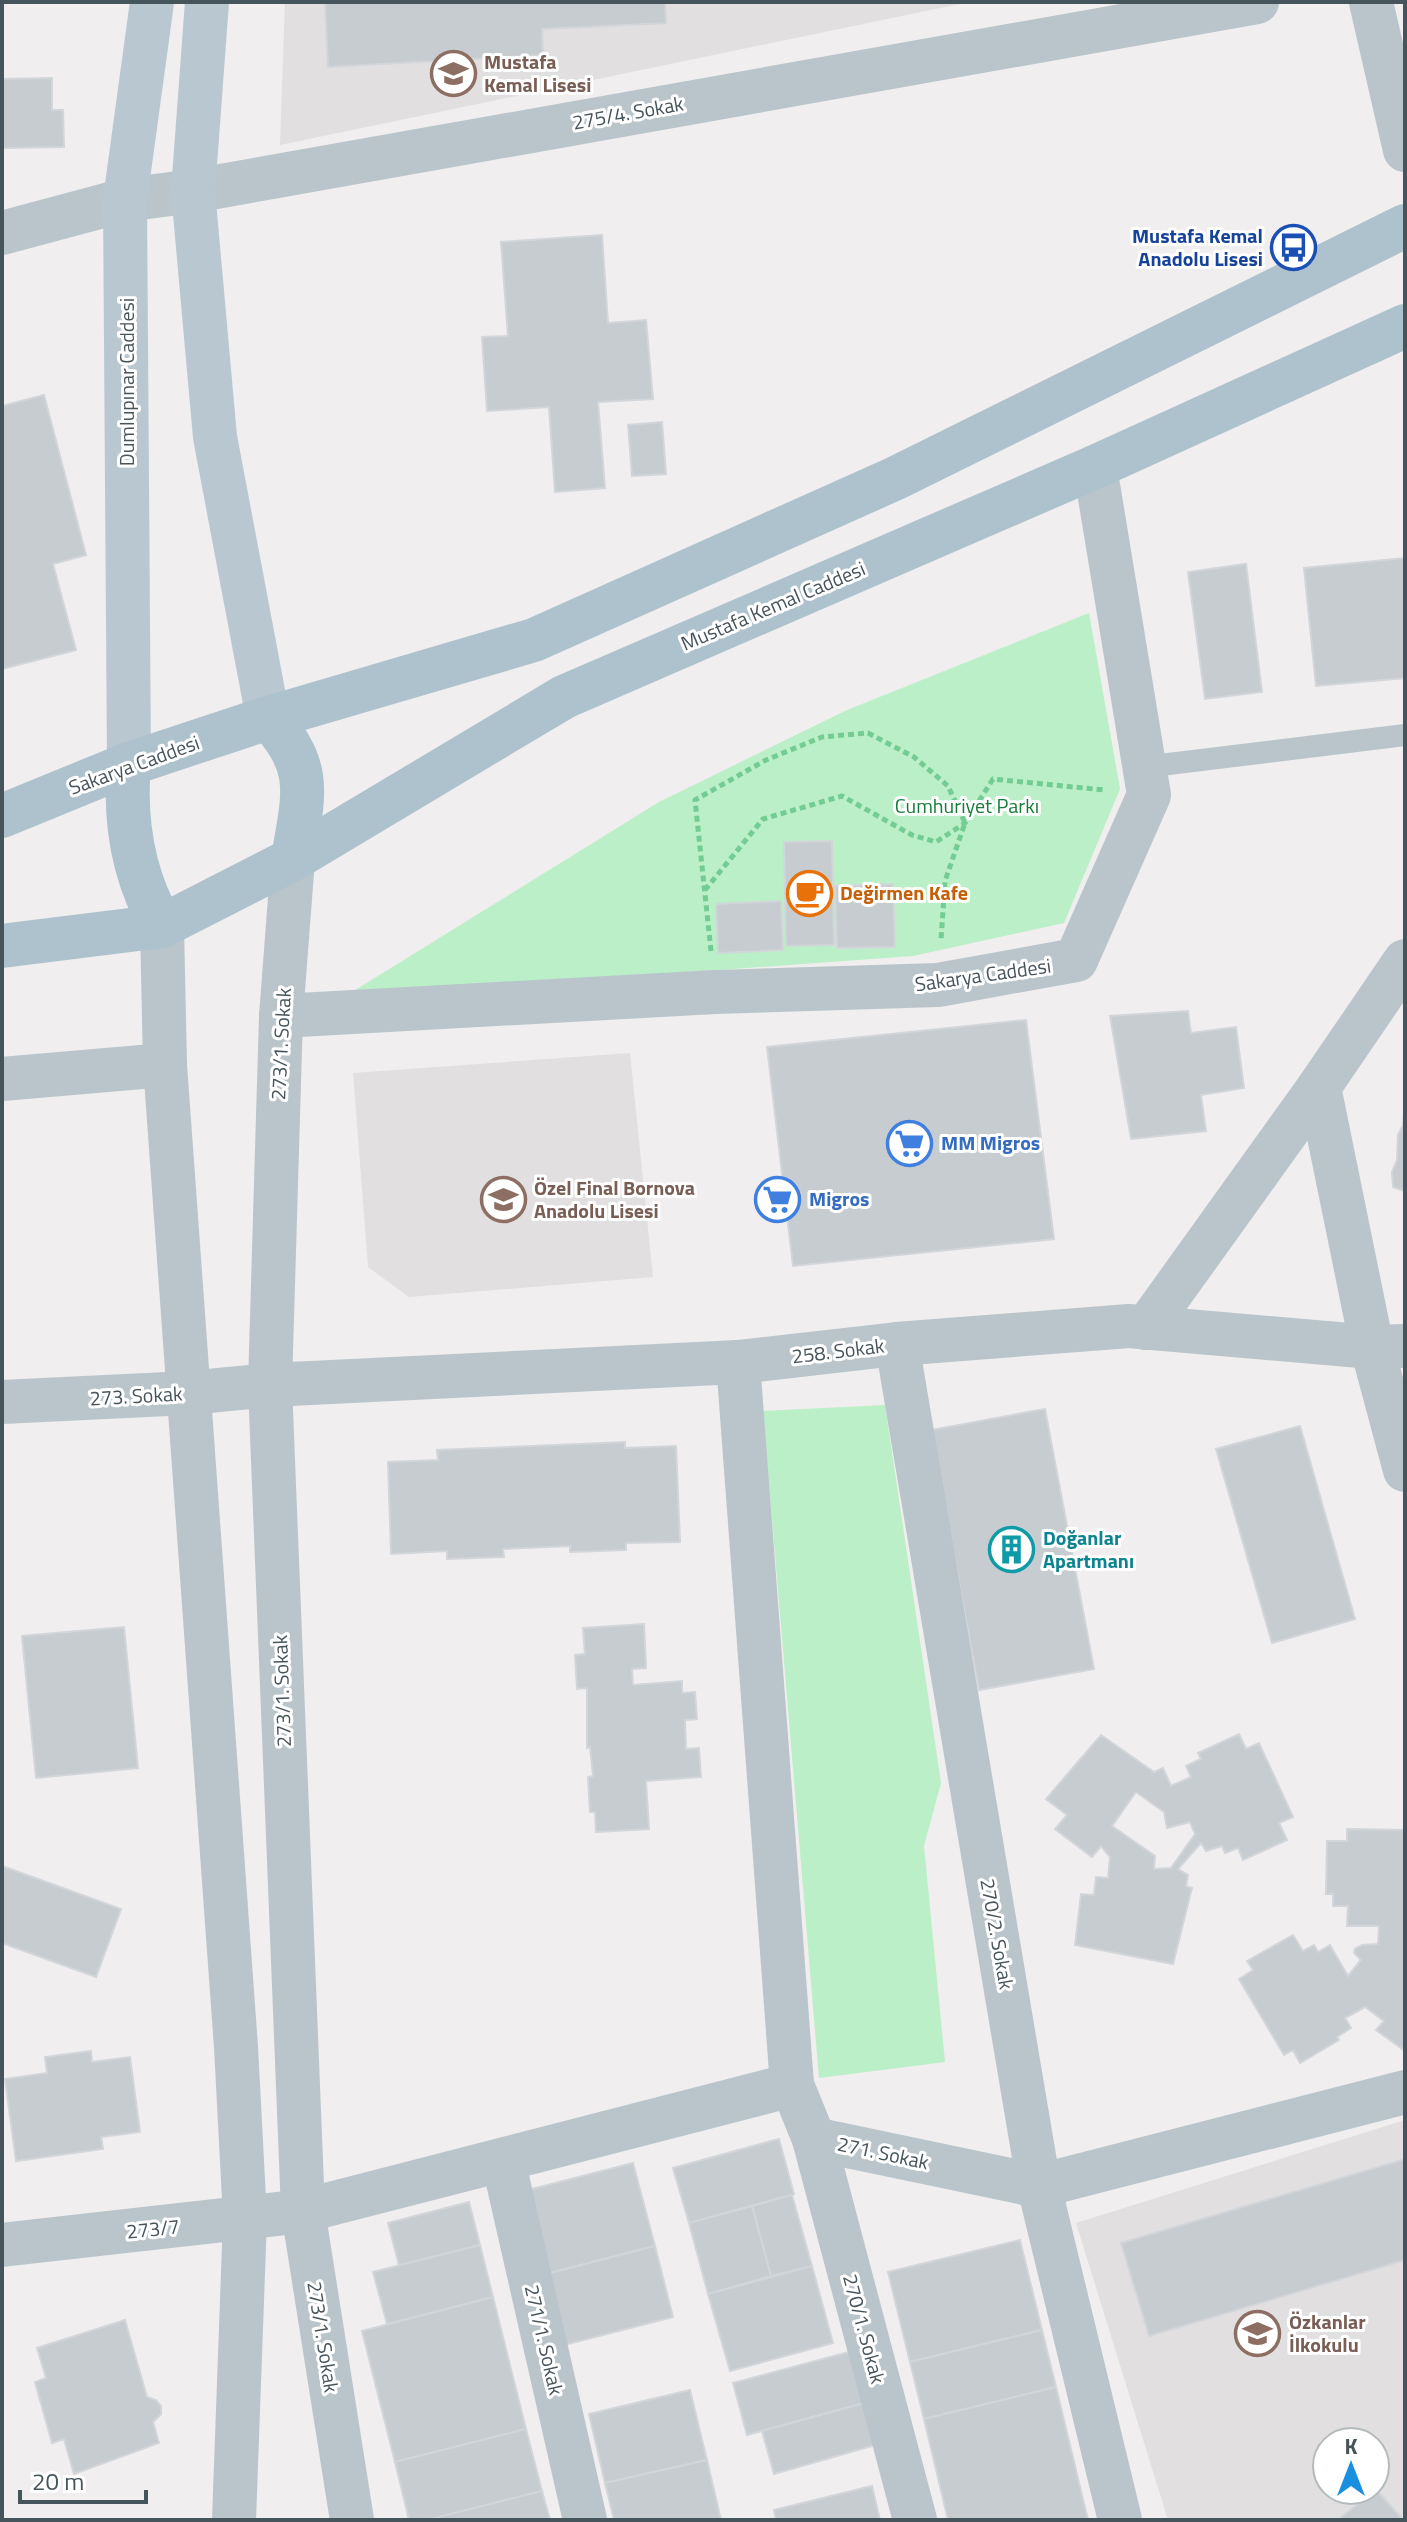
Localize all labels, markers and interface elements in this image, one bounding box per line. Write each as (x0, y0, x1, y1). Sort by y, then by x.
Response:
place label: Mustafa Kemal Lisesi (484, 46, 591, 100)
school or university icon: Mustafa Kemal Lisesi (429, 49, 477, 97)
street label: 275/4. Sokak (570, 87, 686, 138)
place label: Mustafa Kemal Anadolu Lisesi (1132, 220, 1263, 274)
bus stop icon: Mustafa Kemal Anadolu Lisesi (1270, 224, 1318, 272)
street label: Dumlupınar Caddesi (111, 298, 142, 466)
street label: Mustafa Kemal Caddesi (676, 553, 870, 658)
street label: Sakarya Caddesi (64, 727, 204, 803)
park label: Cumhuriyet Parkı (895, 790, 1039, 821)
cafe icon: Değirmen Kafe (785, 869, 833, 917)
place label: Değirmen Kafe (840, 877, 968, 908)
street label: Sakarya Caddesi (913, 950, 1053, 999)
street label: 273/1. Sokak (262, 987, 299, 1101)
supermarket icon: MM Migros (886, 1119, 934, 1167)
place label: MM Migros (941, 1127, 1040, 1158)
place label: Özel Final Bornova Anadolu Lisesi (534, 1172, 695, 1226)
school or university icon: Özel Final Bornova Anadolu Lisesi (479, 1175, 527, 1223)
supermarket icon: Migros (754, 1175, 802, 1223)
place label: Migros (809, 1183, 870, 1214)
street label: 258. Sokak (790, 1329, 886, 1372)
street label: 273. Sokak (89, 1378, 184, 1413)
place label: Doğanlar Apartmanı (1043, 1522, 1134, 1576)
building icon: Doğanlar Apartmanı (988, 1526, 1036, 1574)
street label: 273/1. Sokak (264, 1634, 299, 1748)
street label: 270/2. Sokak (972, 1876, 1023, 1992)
street label: 271. Sokak (834, 2128, 932, 2177)
street label: 273/7 (125, 2210, 181, 2247)
street label: 270/1. Sokak (835, 2271, 894, 2388)
street label: 273/1. Sokak (299, 2279, 348, 2395)
street label: 271/1. Sokak (517, 2282, 572, 2398)
place label: Özkanlar İlkokulu (1289, 2306, 1366, 2360)
school or university icon: Özkanlar İlkokulu (1234, 2309, 1282, 2357)
north arrow (1311, 2426, 1391, 2506)
text: K (1344, 2429, 1358, 2463)
scale bar (20, 2454, 146, 2504)
text: 20 m (32, 2463, 84, 2499)

